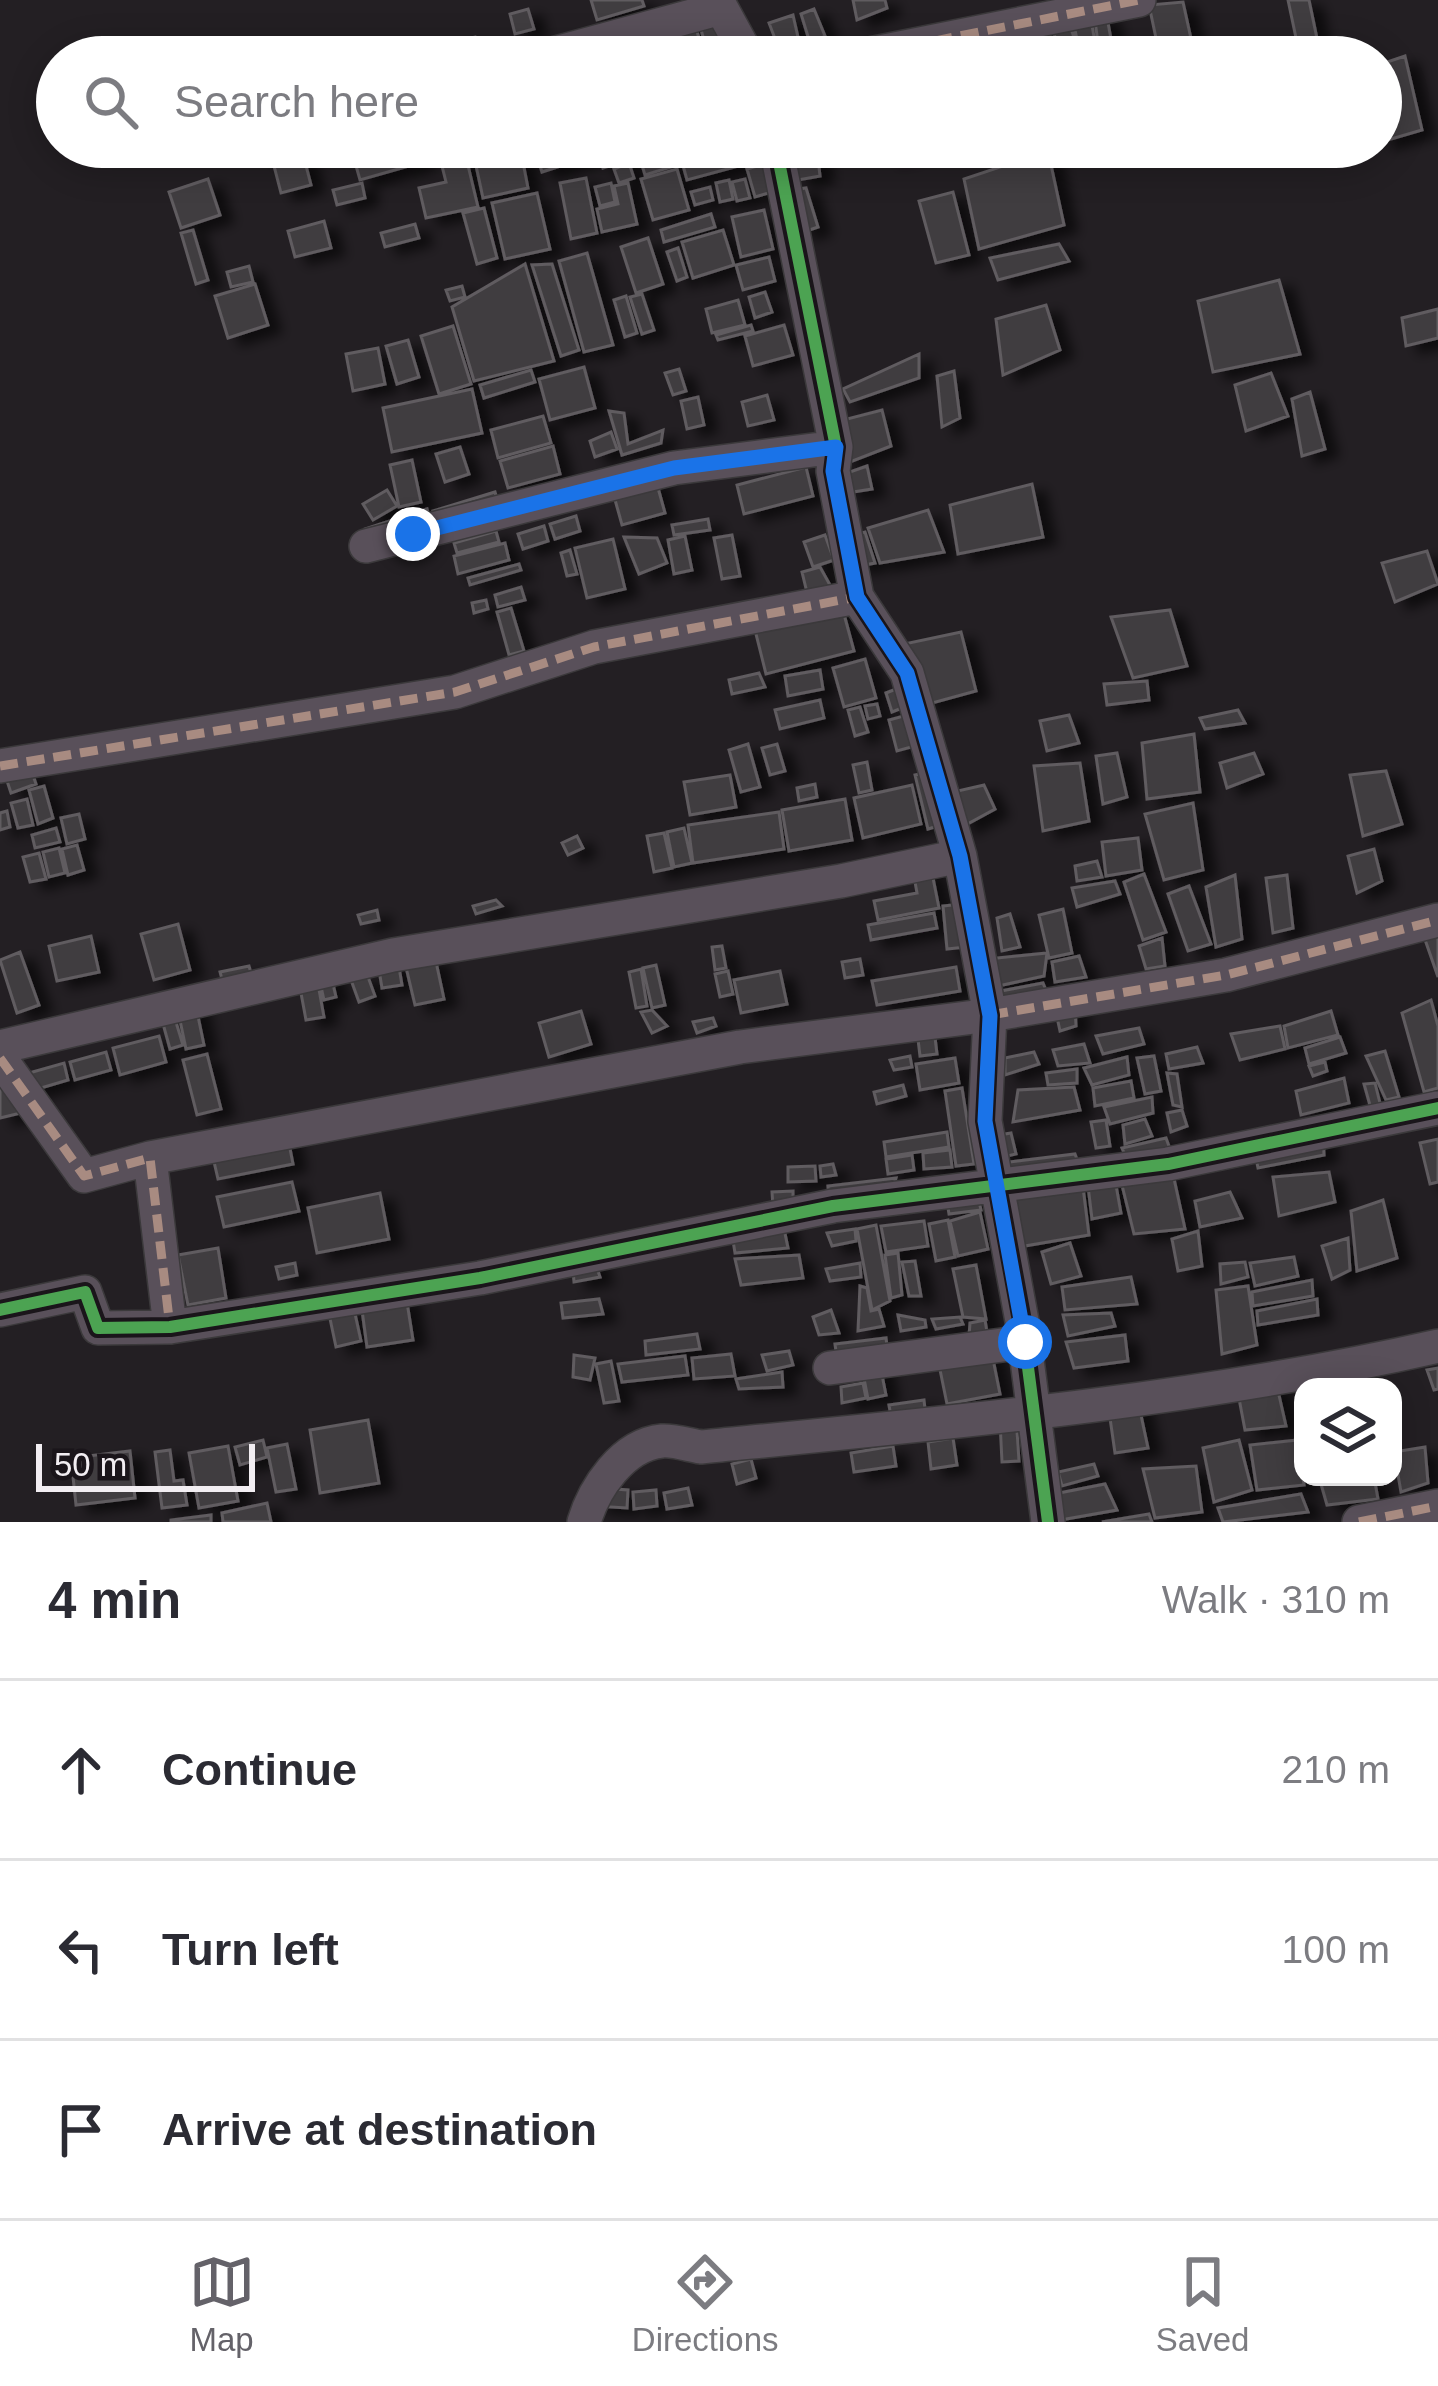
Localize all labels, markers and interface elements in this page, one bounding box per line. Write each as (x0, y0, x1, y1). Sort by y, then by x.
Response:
search box (36, 36, 1402, 168)
icon: search (78, 69, 144, 135)
text: Search here (174, 76, 419, 127)
route end (386, 507, 440, 561)
route start (998, 1315, 1052, 1369)
map controls (1294, 1378, 1402, 1486)
button: layers (1294, 1378, 1402, 1486)
scale bar (36, 1438, 255, 1491)
text: 50 m (54, 1446, 127, 1483)
text: 4 min (48, 1572, 181, 1629)
text: Walk · 310 m (1162, 1578, 1390, 1621)
icon: ahead (48, 1737, 114, 1803)
text: Continue (162, 1744, 357, 1795)
text: 210 m (1282, 1748, 1390, 1791)
icon: left (48, 1917, 114, 1983)
text: Turn left (162, 1924, 339, 1975)
text: 100 m (1282, 1928, 1390, 1971)
icon: arrive (48, 2097, 114, 2163)
text: Arrive at destination (162, 2104, 597, 2155)
tab: Map (189, 2249, 255, 2359)
tab: Directions (632, 2249, 779, 2359)
tab: Saved (1156, 2249, 1249, 2359)

